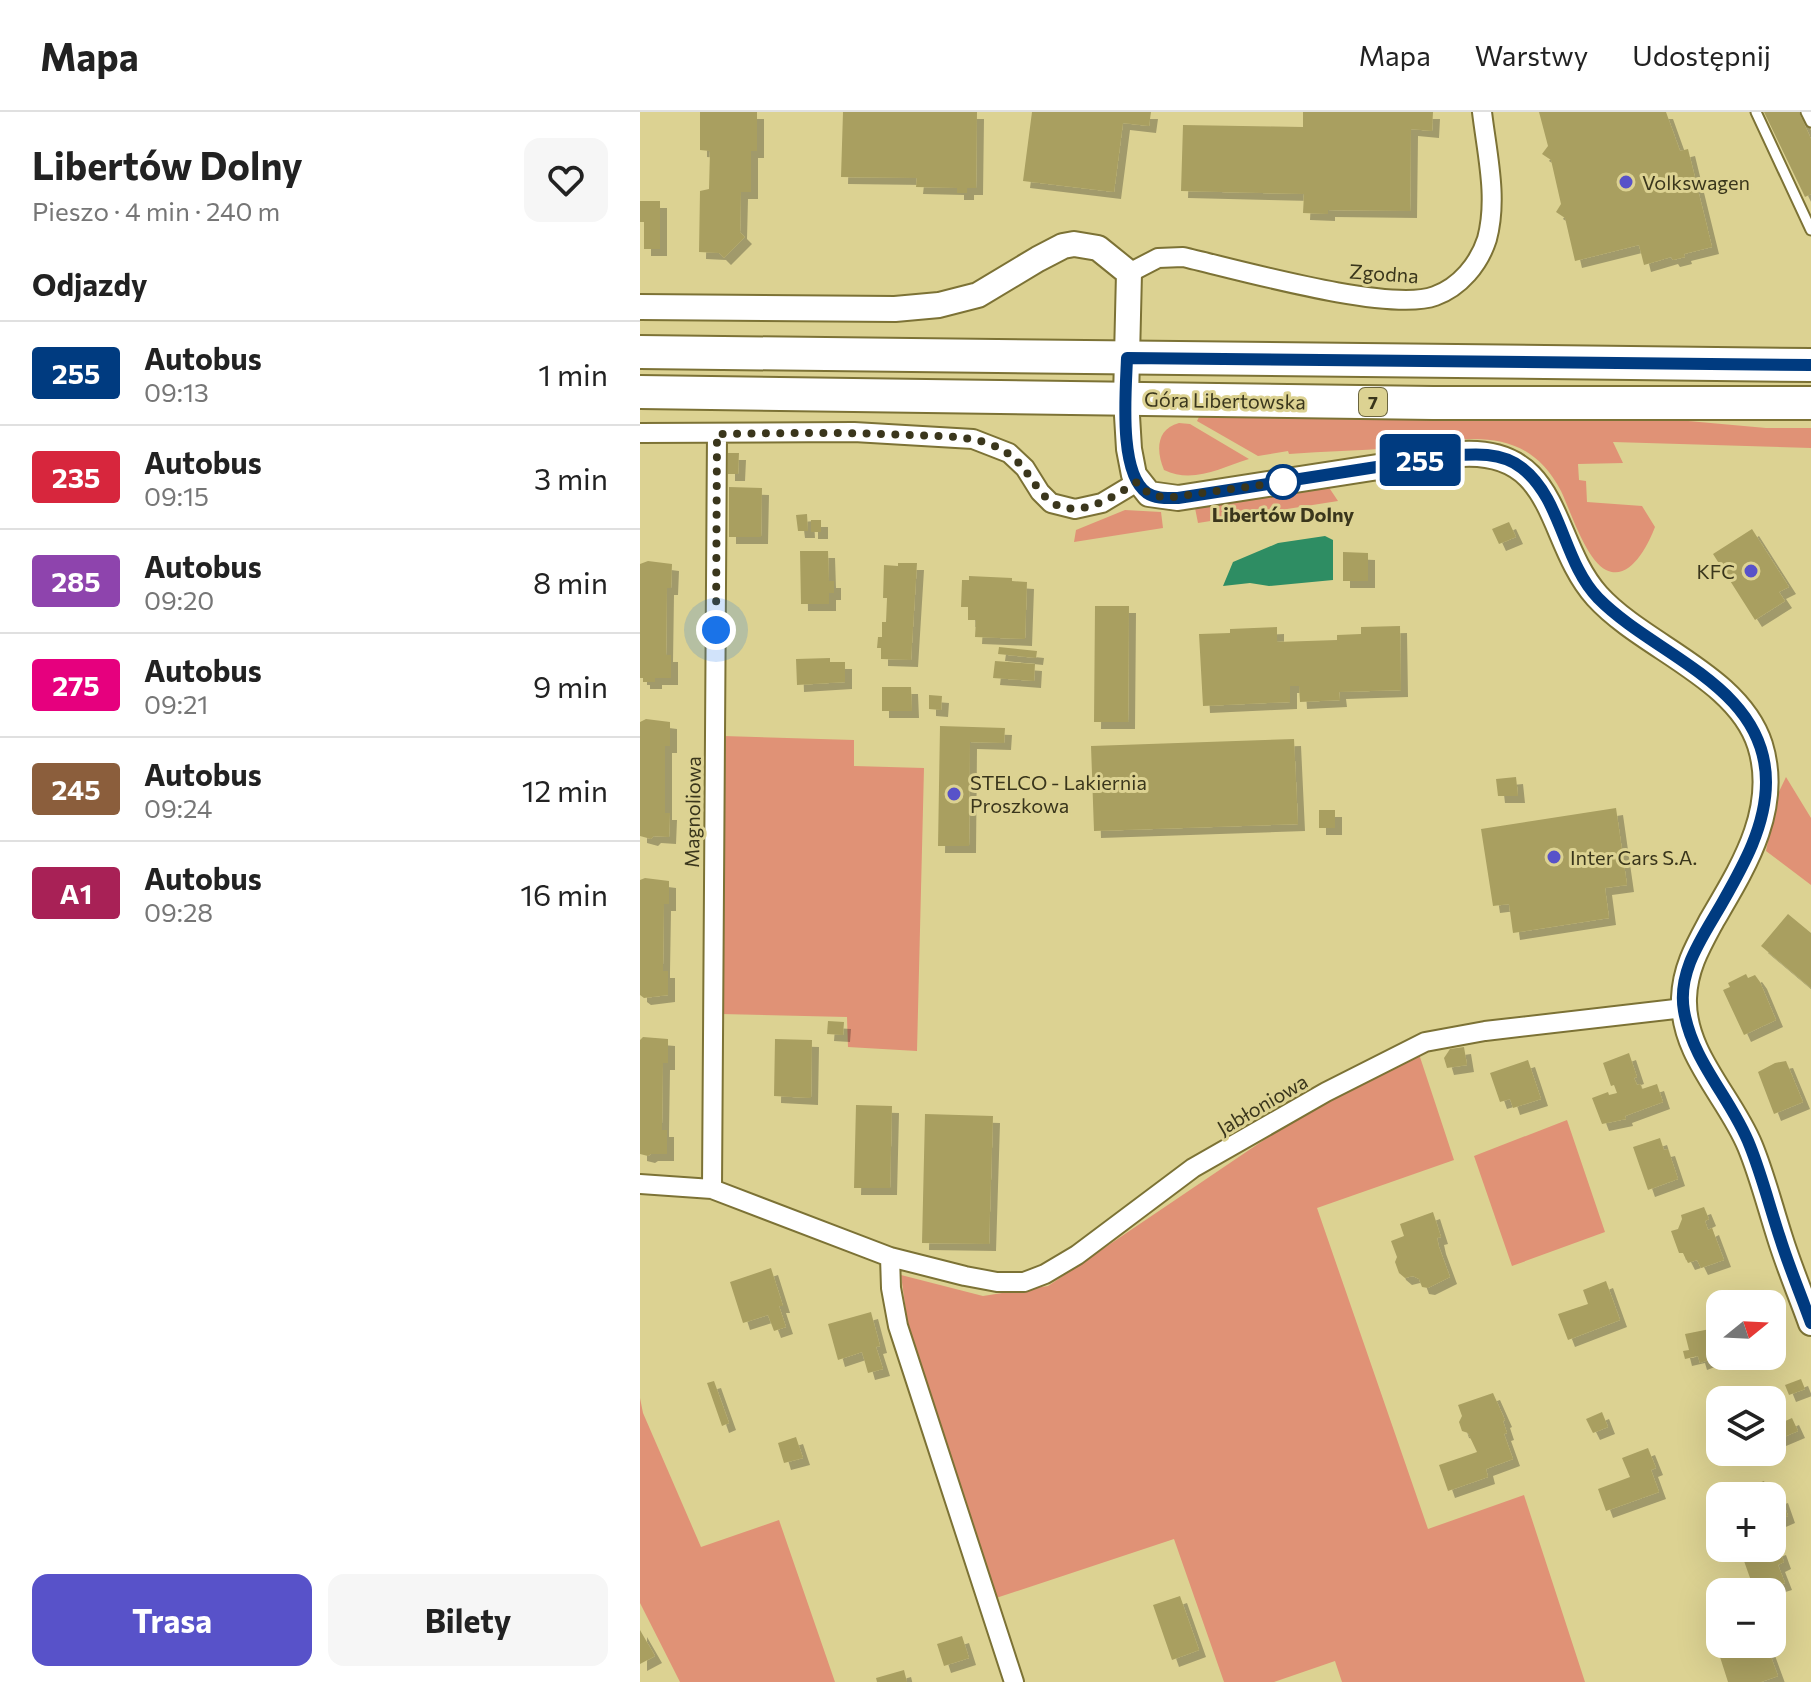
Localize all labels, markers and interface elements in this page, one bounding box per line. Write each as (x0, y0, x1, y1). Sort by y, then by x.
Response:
text: Mapa (40, 32, 139, 79)
text: Mapa (1358, 38, 1431, 72)
text: Warstwy (1475, 38, 1588, 72)
text: Udostępnij (1632, 38, 1771, 72)
button: heart (524, 138, 608, 222)
text: Libertów Dolny (32, 141, 303, 188)
place label: Volkswagen (1642, 170, 1750, 194)
marker: Volkswagen (1617, 173, 1635, 191)
text: Pieszo · 4 min · 240 m (32, 195, 280, 226)
street label: Zgodna (1348, 259, 1420, 287)
text: Odjazdy (32, 265, 148, 302)
text: Autobus (144, 339, 262, 376)
text: 1 min (538, 355, 608, 392)
text: 255 (52, 356, 100, 390)
text: 09:13 (144, 376, 209, 407)
street label: Góra Libertowska (1144, 387, 1306, 413)
road number: 7 (1359, 388, 1387, 416)
line badge: 255 (1374, 434, 1466, 486)
text: Autobus (144, 443, 262, 480)
text: 255 (1396, 443, 1444, 477)
text: 3 min (534, 459, 608, 496)
text: 235 (52, 460, 100, 494)
marker: Libertów Dolny (1266, 465, 1300, 499)
text: 09:15 (144, 480, 209, 511)
place label: Libertów Dolny (1212, 502, 1354, 526)
text: Autobus (144, 547, 262, 584)
place label: KFC (1696, 559, 1735, 583)
marker: KFC (1742, 562, 1760, 580)
text: 8 min (533, 563, 608, 600)
text: 285 (51, 564, 101, 598)
text: 09:20 (144, 584, 214, 615)
your location (696, 610, 736, 650)
text: Autobus (144, 651, 262, 688)
text: 9 min (533, 667, 608, 704)
text: 275 (52, 668, 100, 702)
text: 09:21 (144, 688, 208, 719)
text: Autobus (144, 755, 262, 792)
street label: Magnoliowa (679, 756, 705, 868)
place label: STELCO - Lakiernia Proszkowa (970, 770, 1147, 817)
text: 12 min (522, 771, 608, 808)
text: 245 (51, 772, 101, 806)
marker: STELCO - Lakiernia Proszkowa (945, 785, 963, 803)
text: 09:24 (144, 792, 212, 823)
place label: Inter Cars S.A. (1570, 845, 1697, 869)
marker: Inter Cars S.A. (1545, 848, 1563, 866)
text: Autobus (144, 859, 262, 896)
text: 16 min (520, 875, 608, 912)
text: A1 (60, 876, 92, 910)
text: 09:28 (144, 896, 213, 927)
street label: Jabłoniowa (1212, 1068, 1312, 1140)
north arrow (1706, 1290, 1786, 1370)
map controls (1706, 1290, 1786, 1658)
button: layers (1706, 1386, 1786, 1466)
button: + (1706, 1482, 1786, 1562)
button: Trasa (32, 1574, 312, 1666)
button: Bilety (328, 1574, 608, 1666)
button: − (1706, 1578, 1786, 1658)

